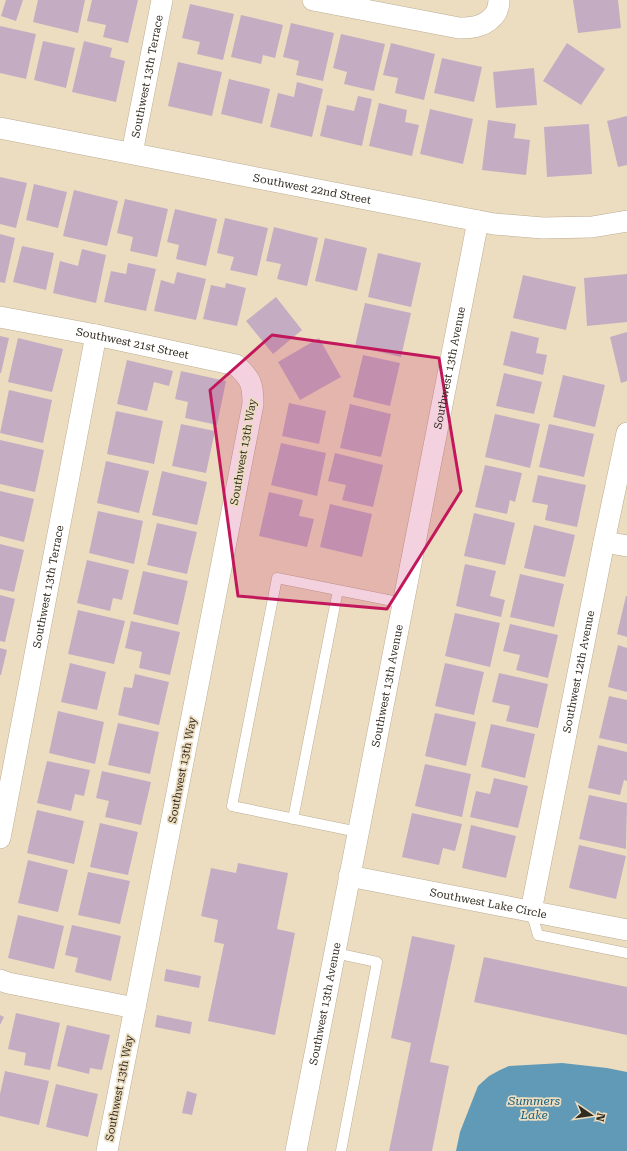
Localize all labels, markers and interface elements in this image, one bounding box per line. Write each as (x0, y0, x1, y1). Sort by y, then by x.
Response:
street label: Southwest 13th Terrace (129, 14, 166, 139)
street label: Southwest 22nd Street (252, 171, 372, 207)
street label: Southwest 13th Avenue (431, 306, 468, 430)
street label: Southwest 21st Street (75, 325, 190, 362)
street label: Southwest 13th Way (228, 397, 259, 506)
street label: Southwest 13th Terrace (30, 524, 67, 649)
street label: Southwest 12th Avenue (560, 609, 597, 734)
street label: Southwest 13th Avenue (369, 623, 406, 748)
street label: Southwest 13th Way (166, 715, 199, 824)
street label: Southwest Lake Circle (429, 886, 548, 921)
street label: Southwest 13th Avenue (307, 941, 344, 1066)
street label: Southwest 13th Way (103, 1033, 136, 1142)
water label: Summers Lake (507, 1094, 561, 1122)
north arrow (571, 1095, 611, 1135)
text: N (593, 1112, 608, 1123)

